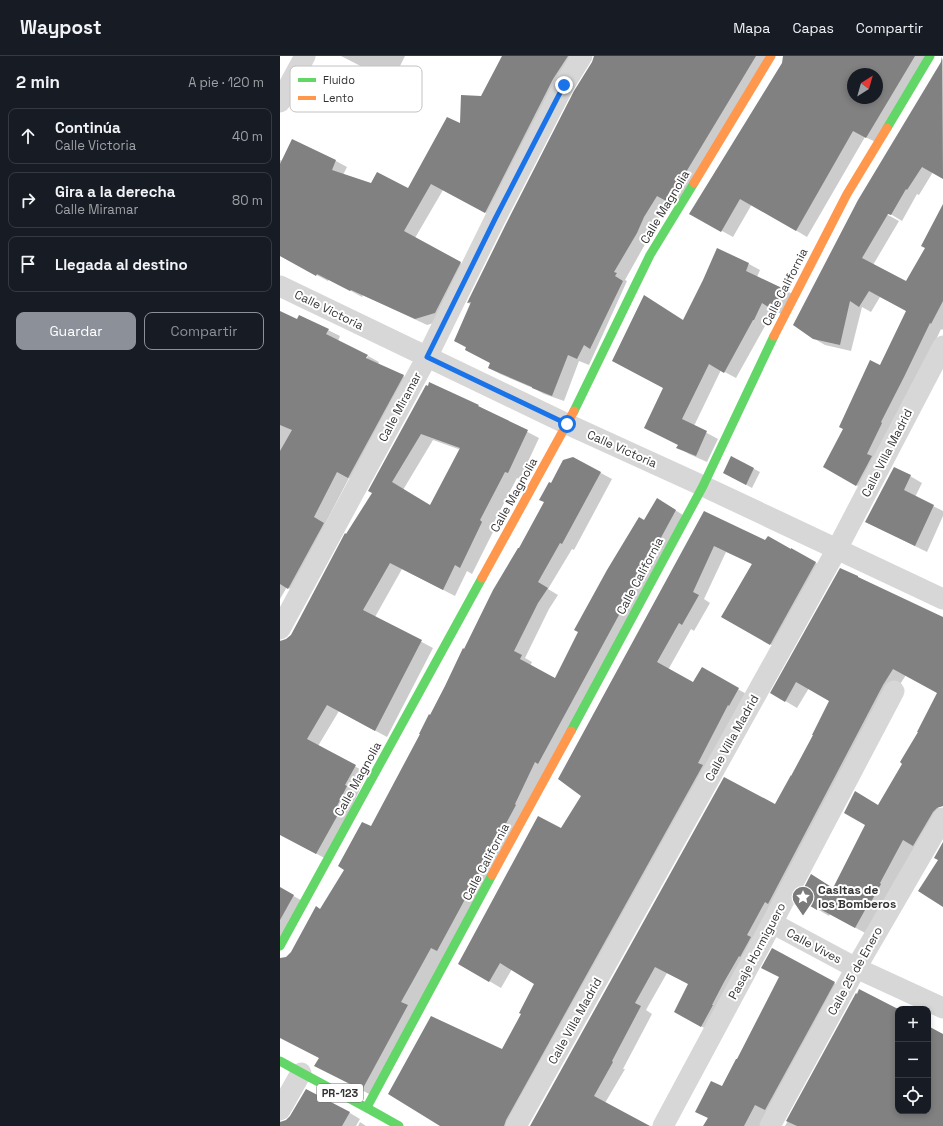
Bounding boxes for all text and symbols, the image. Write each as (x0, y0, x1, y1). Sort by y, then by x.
text: Waypost (20, 15, 102, 40)
text: Mapa (733, 19, 770, 37)
text: Capas (792, 19, 834, 37)
text: Compartir (856, 19, 923, 37)
legend (290, 66, 422, 112)
north arrow (847, 68, 883, 104)
text: 2 min (16, 71, 60, 93)
text: Fluido (323, 73, 355, 87)
text: A pie · 120 m (188, 74, 264, 91)
route end (555, 76, 573, 94)
text: Lento (323, 91, 354, 105)
text: Continúa (55, 118, 121, 137)
icon: ahead (17, 125, 39, 147)
text: 40 m (232, 128, 263, 145)
text: Calle Victoria (55, 137, 136, 154)
street label: Calle Magnolia (637, 167, 693, 247)
text: Gira a la derecha (55, 182, 175, 201)
icon: right (17, 189, 39, 211)
text: 80 m (232, 192, 263, 209)
text: Calle Miramar (55, 201, 138, 218)
street label: Calle California (759, 245, 812, 329)
icon: arrive (17, 253, 39, 275)
text: Llegada al destino (55, 255, 188, 274)
street label: Calle Victoria (292, 286, 366, 334)
button: Guardar (16, 312, 136, 350)
button: Compartir (144, 312, 264, 350)
street label: Calle Miramar (375, 369, 425, 445)
street label: Calle Villa Madrid (858, 406, 916, 500)
route start (558, 415, 576, 433)
street label: Calle Victoria (585, 426, 660, 472)
street label: Calle Magnolia (487, 455, 541, 535)
street label: Calle California (613, 534, 667, 617)
street label: Calle Villa Madrid (702, 692, 762, 784)
street label: Calle Magnolia (331, 739, 385, 819)
street label: Calle California (459, 820, 513, 903)
place label: Casitas de los Bomberos (818, 882, 896, 912)
place icon: Casitas de los Bomberos (790, 884, 816, 917)
street label: Pasaje Hormiguero (725, 900, 789, 1002)
street label: Calle 25 de Enero (824, 924, 886, 1018)
street label: Calle Vives (784, 925, 844, 967)
street label: Calle Villa Madrid (545, 975, 605, 1067)
map controls (895, 1006, 931, 1114)
button: + (895, 1006, 931, 1042)
button: − (895, 1042, 931, 1078)
button: locate (895, 1078, 931, 1114)
road number: PR-123 (317, 1084, 363, 1102)

